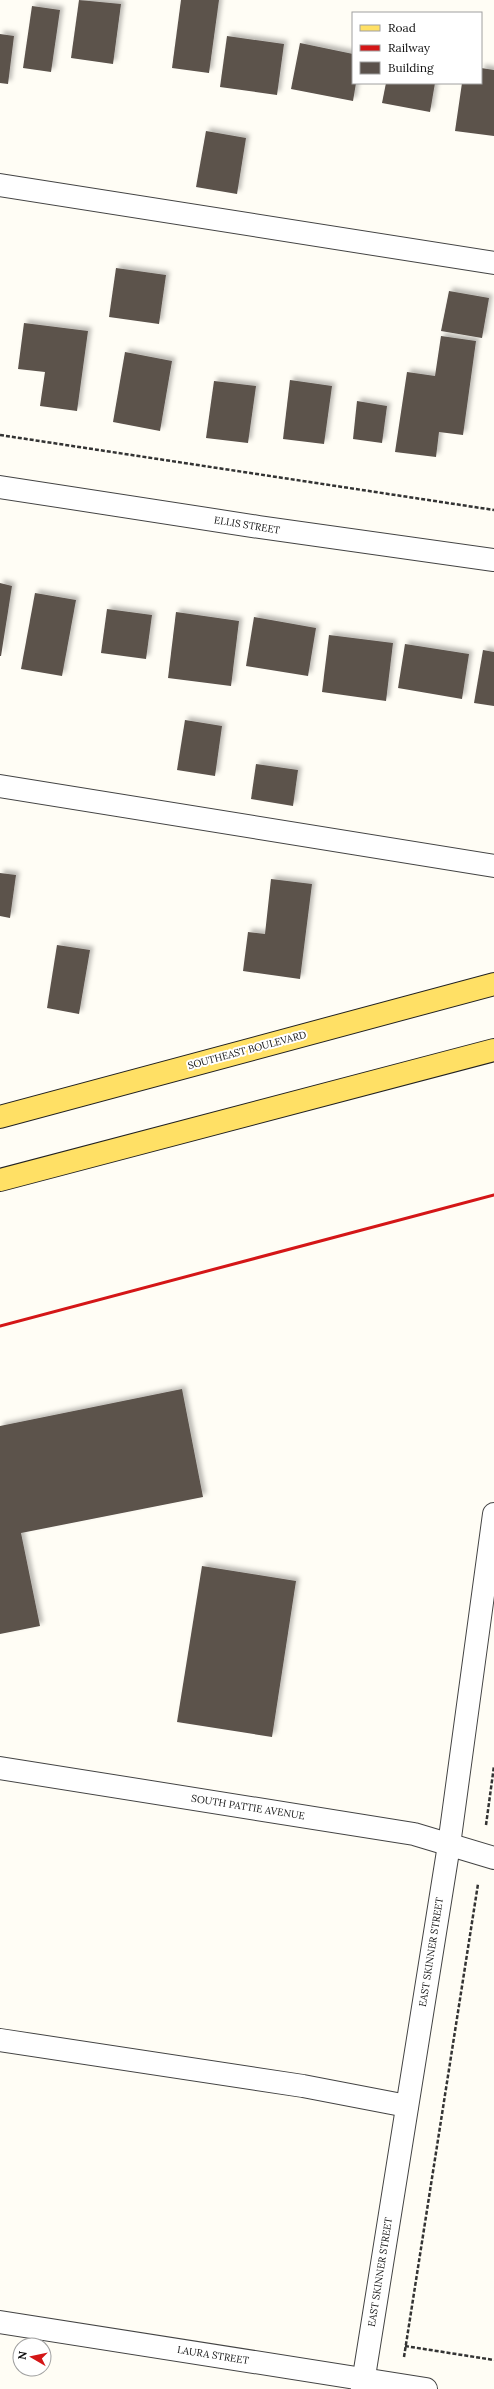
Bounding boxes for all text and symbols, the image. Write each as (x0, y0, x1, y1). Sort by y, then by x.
legend (352, 12, 482, 84)
text: Road (388, 20, 416, 35)
text: Railway (388, 40, 431, 55)
text: Building (388, 60, 434, 75)
street label: ELLIS STREET (213, 513, 282, 537)
street label: SOUTHEAST BOULEVARD (186, 1028, 308, 1072)
street label: SOUTH PATTIE AVENUE (190, 1792, 306, 1822)
street label: EAST SKINNER STREET (416, 1896, 446, 2008)
street label: EAST SKINNER STREET (365, 2216, 395, 2328)
north arrow (12, 2337, 52, 2377)
street label: LAURA STREET (176, 2343, 250, 2367)
text: N (15, 2350, 30, 2361)

